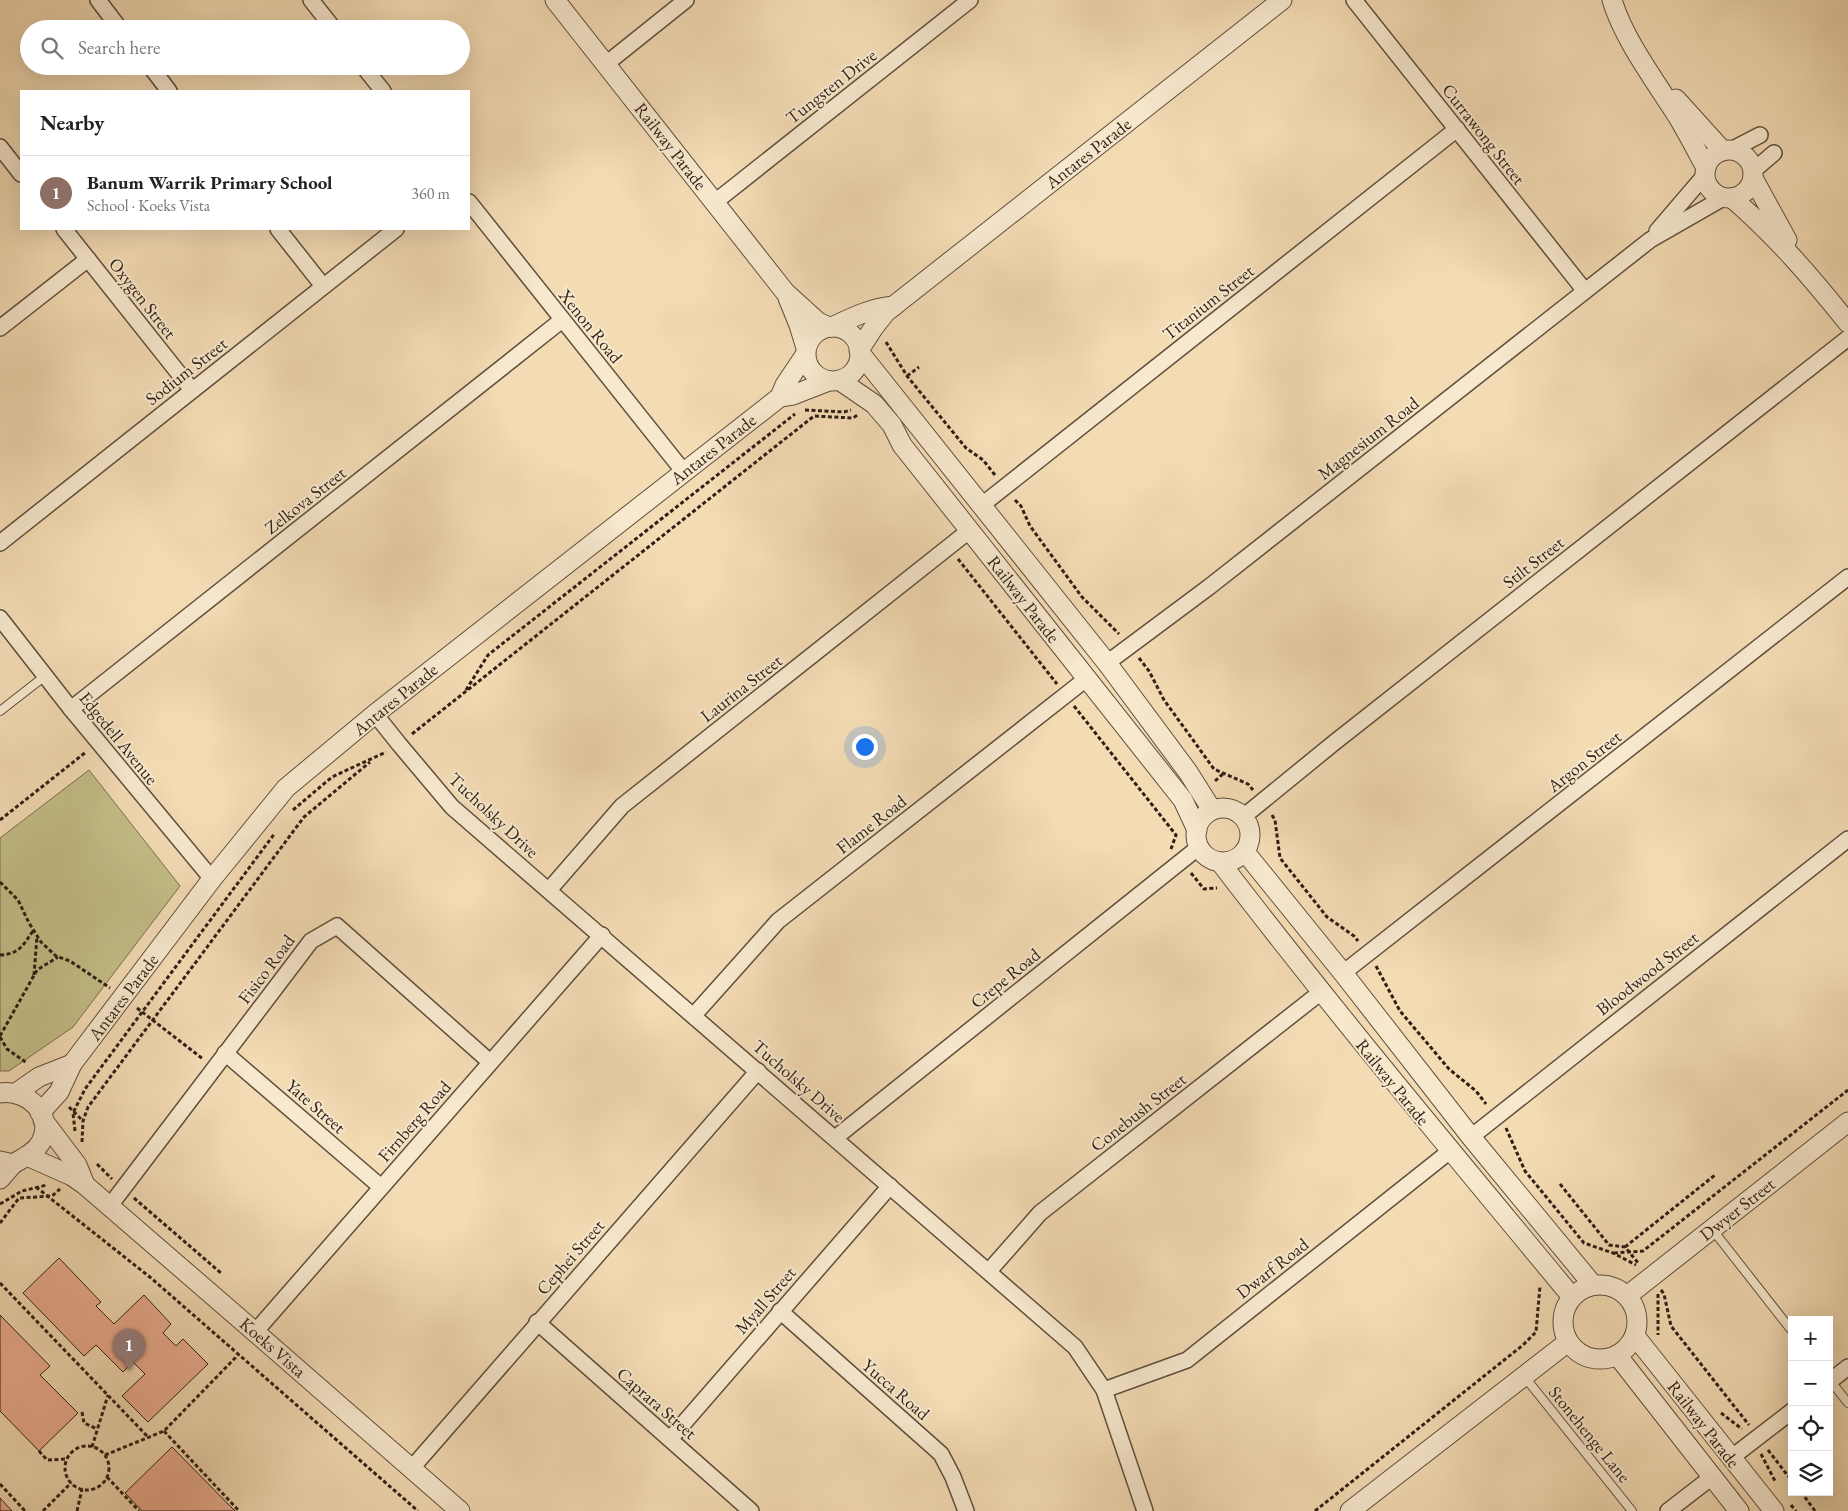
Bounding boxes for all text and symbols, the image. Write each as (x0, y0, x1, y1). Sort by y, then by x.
search box (20, 20, 470, 75)
icon: search (38, 34, 66, 62)
text: Search here (78, 35, 160, 60)
street label: Tungsten Drive (781, 43, 881, 129)
street label: Currawong Street (1437, 79, 1531, 190)
street label: Railway Parade (630, 98, 712, 194)
text: Nearby (40, 109, 104, 136)
street label: Antares Parade (1040, 112, 1136, 194)
text: Banum Warrik Primary School (87, 170, 332, 195)
text: 1 (52, 183, 60, 204)
text: 360 m (411, 183, 450, 204)
text: School · Koeks Vista (87, 195, 210, 216)
street label: Oxygen Street (104, 253, 182, 344)
street label: Titanium Street (1158, 259, 1259, 345)
street label: Xenon Road (553, 283, 628, 368)
street label: Sodium Street (141, 332, 232, 410)
street label: Magnesium Road (1313, 391, 1424, 485)
street label: Antares Parade (665, 408, 761, 490)
street label: Zelkova Street (260, 461, 351, 539)
street label: Stilt Street (1498, 531, 1569, 593)
street label: Railway Parade (983, 551, 1065, 647)
street label: Laurina Street (696, 649, 787, 727)
street label: Antares Parade (347, 658, 442, 741)
street label: Edgedell Avenue (74, 687, 164, 789)
street label: Argon Street (1542, 725, 1626, 798)
your location (852, 734, 878, 760)
street label: Tucholsky Drive (444, 767, 544, 863)
street label: Flame Road (831, 789, 911, 859)
street label: Bloodwood Street (1591, 926, 1703, 1020)
street label: Fisico Road (232, 929, 300, 1008)
street label: Crepe Road (965, 942, 1045, 1013)
street label: Antares Parade (82, 949, 163, 1046)
street label: Railway Parade (1351, 1034, 1435, 1130)
street label: Tucholsky Drive (748, 1035, 850, 1127)
street label: Conebush Street (1086, 1067, 1191, 1157)
street label: Yate Street (281, 1074, 351, 1138)
street label: Firnberg Road (372, 1075, 456, 1166)
street label: Dwyer Street (1695, 1172, 1780, 1246)
street label: Cephei Street (531, 1214, 609, 1300)
street label: Dwarf Road (1231, 1232, 1314, 1303)
street label: Myall Street (729, 1261, 801, 1339)
street label: Koeks Vista (235, 1312, 312, 1383)
map controls (1788, 1316, 1833, 1496)
button: + (1788, 1316, 1833, 1361)
pin: 1 (113, 1329, 145, 1370)
street label: Yucca Road (857, 1353, 935, 1425)
button: − (1788, 1361, 1833, 1406)
street label: Caprara Street (612, 1362, 702, 1444)
street label: Railway Parade (1663, 1376, 1745, 1472)
street label: Stonehenge Lane (1544, 1381, 1636, 1487)
button: locate (1788, 1406, 1833, 1451)
button: layers (1788, 1451, 1833, 1496)

